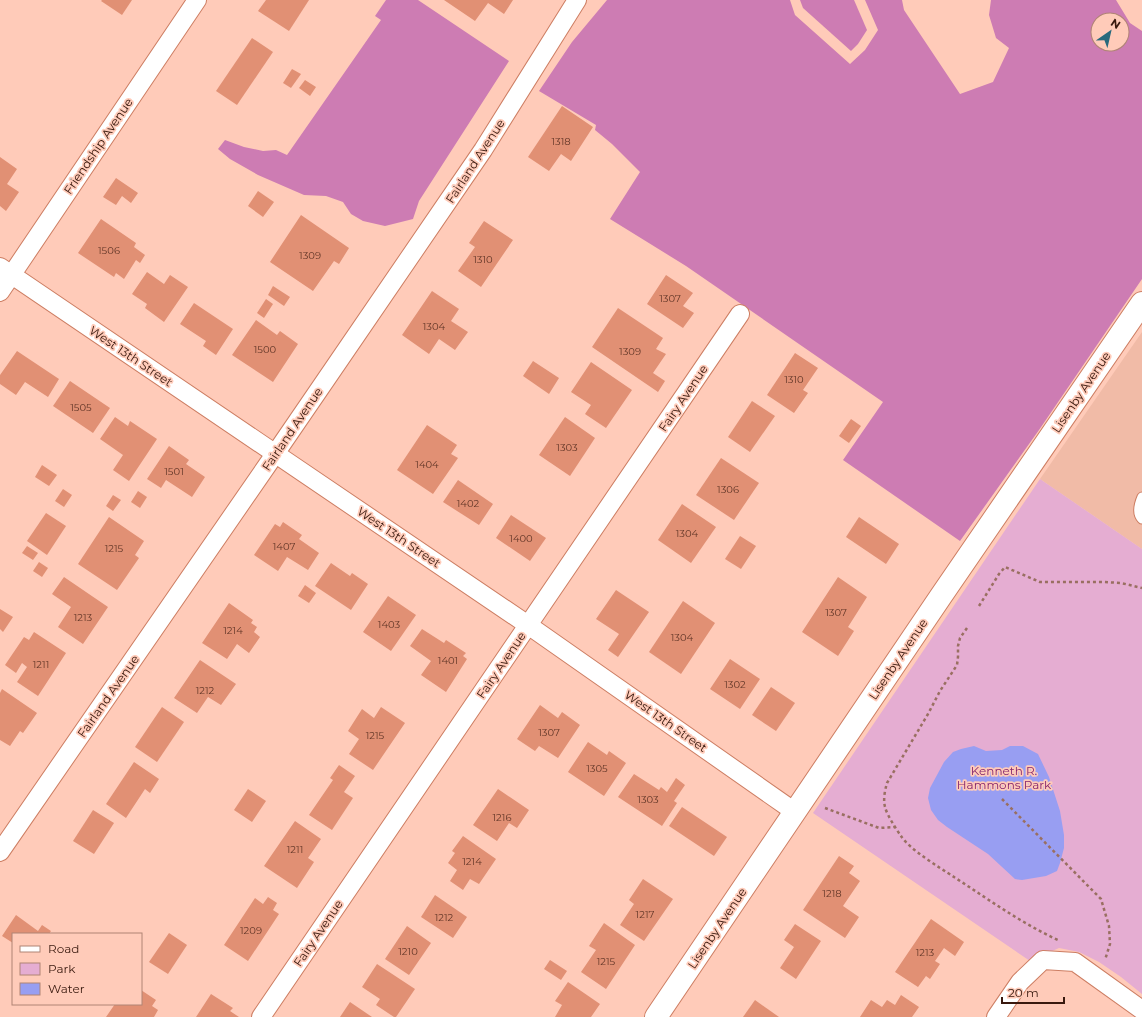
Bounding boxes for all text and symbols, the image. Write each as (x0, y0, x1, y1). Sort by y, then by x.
north arrow (1090, 12, 1130, 52)
text: N (1108, 15, 1123, 32)
street label: Friendship Avenue (60, 95, 136, 197)
street label: Fairland Avenue (442, 116, 508, 206)
house number: 1318 (551, 135, 571, 148)
house number: 1506 (98, 244, 120, 257)
house number: 1309 (299, 249, 321, 262)
house number: 1310 (473, 253, 493, 266)
house number: 1307 (659, 292, 681, 305)
house number: 1304 (423, 320, 446, 333)
street label: West 13th Street (86, 323, 176, 389)
house number: 1500 (254, 343, 277, 356)
house number: 1309 (619, 345, 641, 358)
street label: Lisenby Avenue (1048, 349, 1114, 435)
street label: Fairy Avenue (655, 362, 711, 434)
house number: 1310 (784, 373, 804, 386)
street label: Fairland Avenue (259, 384, 325, 474)
house number: 1505 (70, 401, 92, 414)
house number: 1303 (556, 441, 578, 454)
house number: 1404 (415, 458, 439, 471)
house number: 1501 (164, 465, 184, 478)
house number: 1306 (717, 483, 739, 496)
house number: 1402 (457, 497, 480, 510)
street label: West 13th Street (354, 504, 444, 570)
house number: 1304 (676, 527, 699, 540)
house number: 1400 (509, 532, 533, 545)
house number: 1407 (273, 540, 295, 553)
house number: 1215 (105, 542, 124, 555)
house number: 1307 (825, 606, 847, 619)
house number: 1213 (74, 611, 93, 624)
street label: Lisenby Avenue (865, 616, 931, 702)
house number: 1403 (378, 618, 401, 631)
house number: 1214 (223, 624, 243, 637)
street label: Fairy Avenue (473, 629, 529, 701)
house number: 1304 (671, 631, 694, 644)
street label: Fairland Avenue (74, 652, 142, 740)
house number: 1401 (438, 654, 458, 667)
house number: 1211 (33, 658, 49, 671)
house number: 1302 (724, 678, 746, 691)
house number: 1212 (196, 684, 215, 697)
street label: West 13th Street (622, 687, 710, 755)
house number: 1307 (538, 726, 560, 739)
house number: 1215 (366, 729, 385, 742)
house number: 1305 (586, 762, 608, 775)
park label: Kenneth R. Hammons Park (957, 763, 1052, 792)
house number: 1303 (637, 793, 659, 806)
house number: 1216 (493, 811, 512, 824)
house number: 1211 (287, 843, 303, 856)
house number: 1214 (462, 855, 482, 868)
street label: Lisenby Avenue (684, 885, 750, 971)
house number: 1218 (822, 887, 842, 900)
street label: Fairy Avenue (290, 897, 346, 969)
house number: 1217 (636, 908, 655, 921)
house number: 1212 (435, 911, 454, 924)
house number: 1209 (240, 924, 262, 937)
legend (12, 933, 142, 1005)
text: Road (48, 941, 79, 956)
house number: 1210 (398, 945, 418, 958)
house number: 1213 (916, 946, 935, 959)
house number: 1215 (597, 955, 616, 968)
text: Park (48, 961, 76, 976)
scale bar (1002, 979, 1064, 1005)
text: Water (48, 981, 85, 996)
text: 20 m (1008, 985, 1039, 1000)

